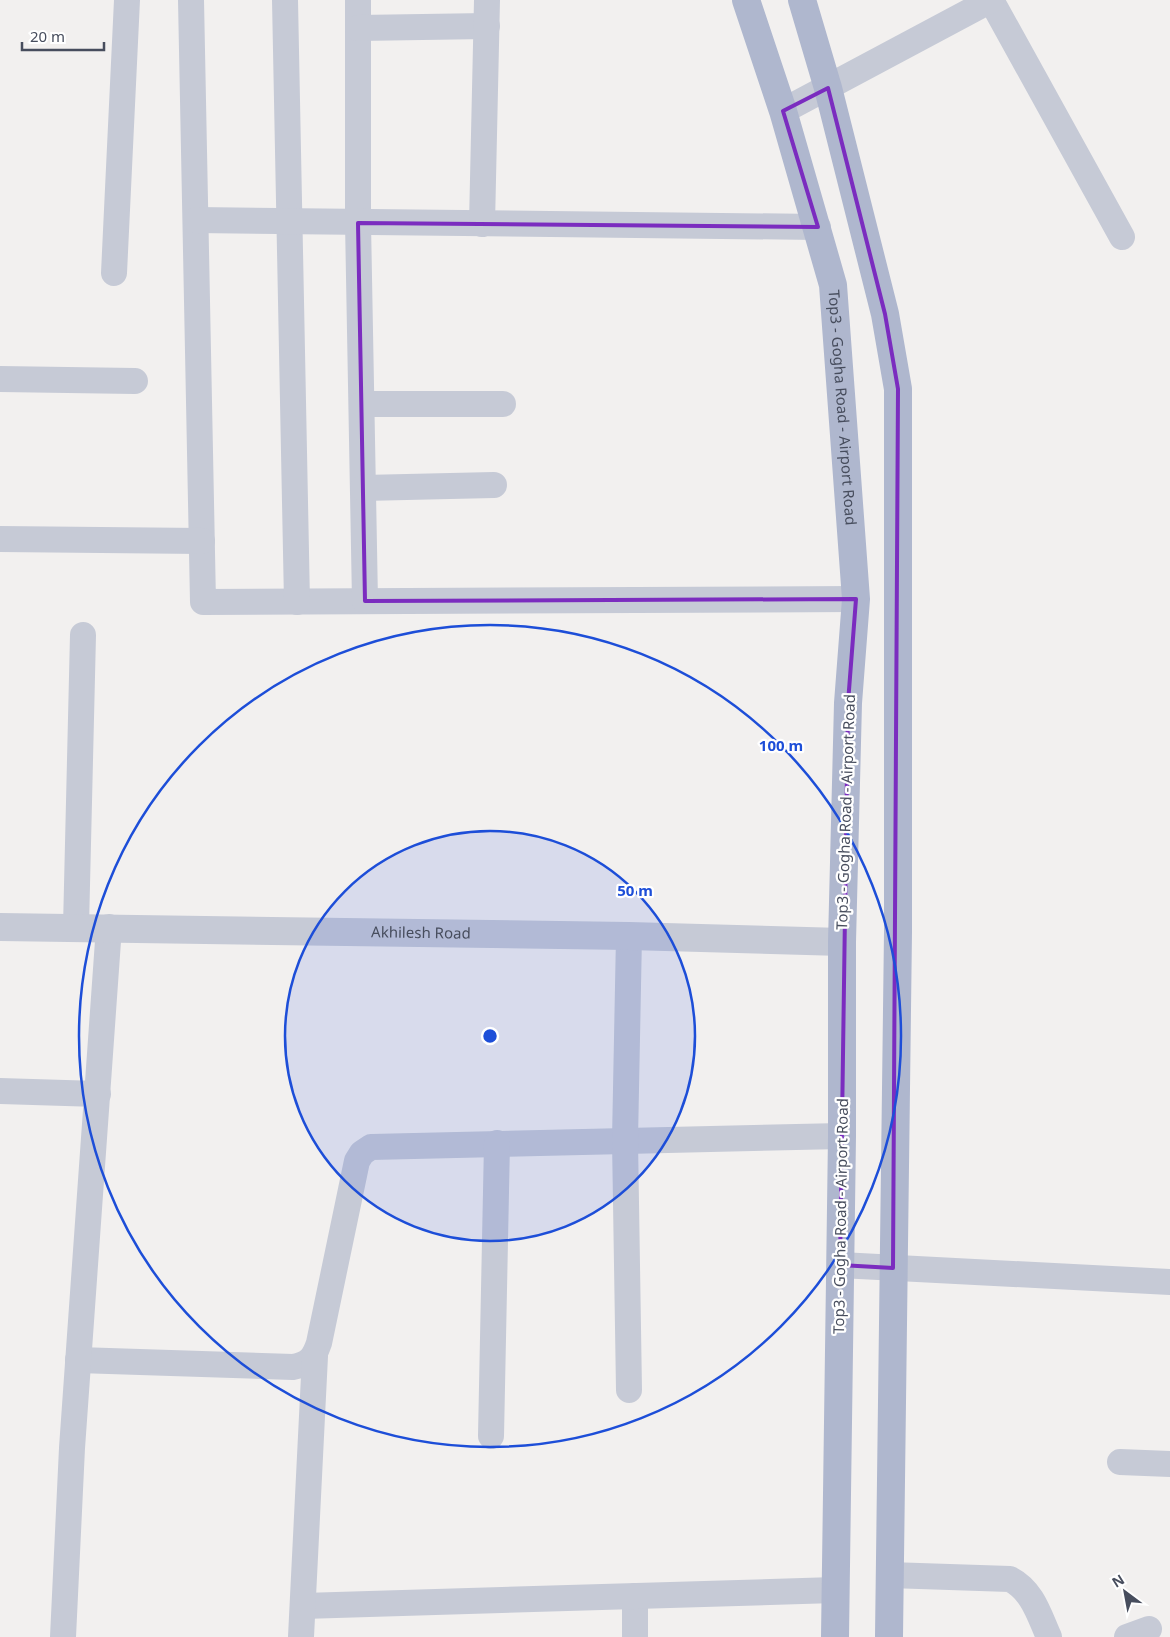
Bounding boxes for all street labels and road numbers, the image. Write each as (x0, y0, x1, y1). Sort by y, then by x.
street label: Top3 - Gogha Road - Airport Road (824, 289, 862, 526)
street label: Top3 - Gogha Road - Airport Road (831, 694, 859, 930)
street label: Akhilesh Road (371, 921, 471, 943)
street label: Top3 - Gogha Road - Airport Road (828, 1098, 852, 1334)

